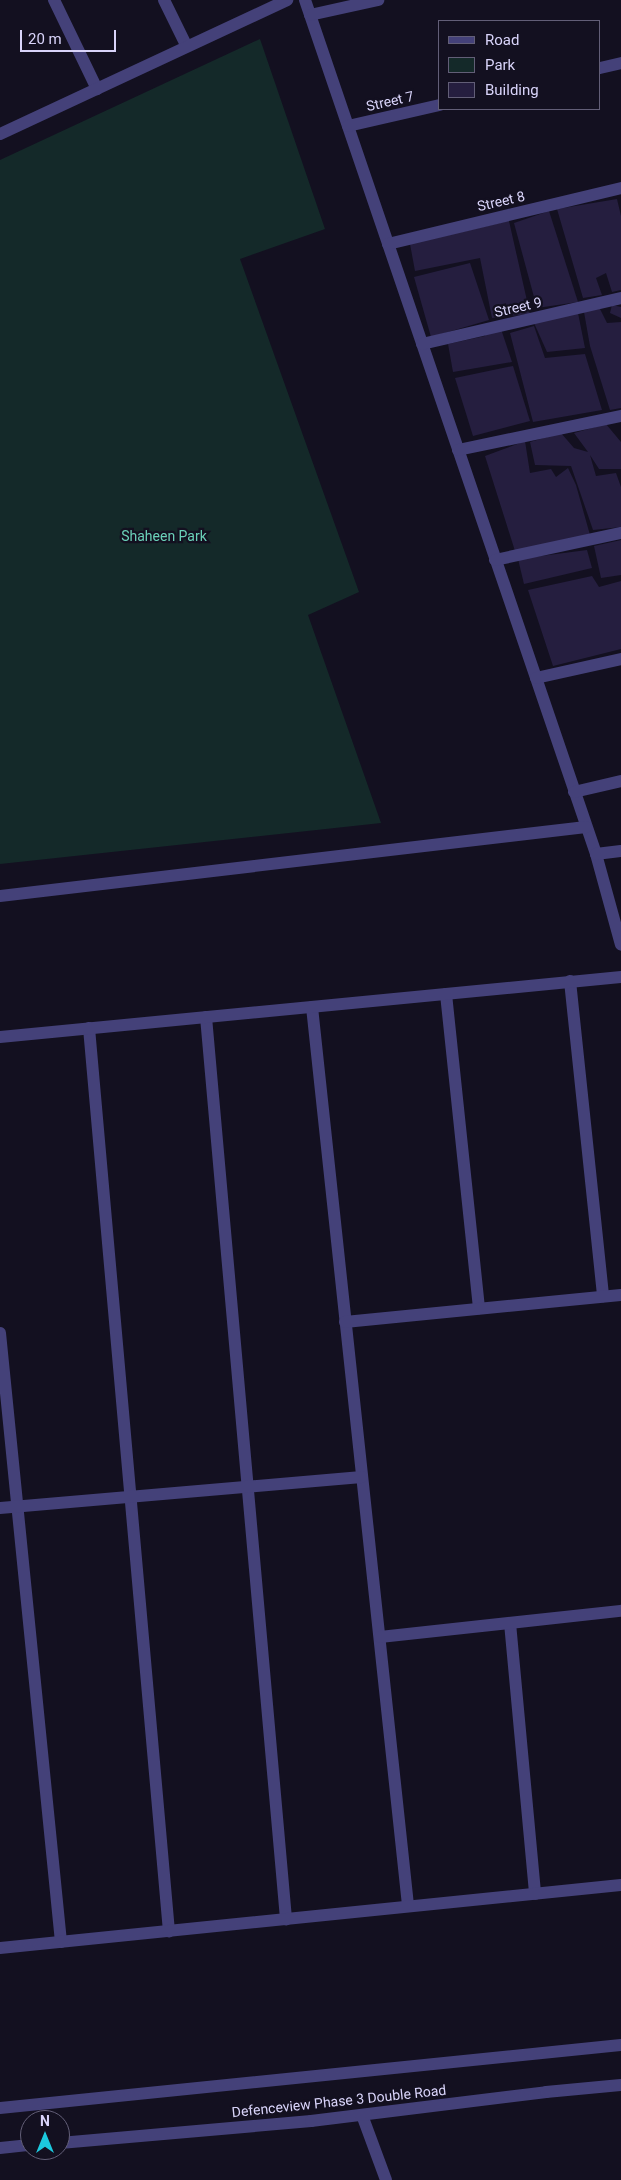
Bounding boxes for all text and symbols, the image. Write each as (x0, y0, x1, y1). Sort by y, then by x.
scale bar (22, 20, 119, 52)
legend (438, 20, 601, 110)
text: 20 m (28, 30, 62, 48)
text: Road (485, 31, 519, 49)
text: Park (485, 56, 515, 74)
text: Building (485, 81, 539, 99)
street label: Street 7 (365, 87, 415, 115)
street label: Street 8 (476, 187, 526, 215)
street label: Street 9 (493, 293, 543, 321)
park label: Shaheen Park (121, 528, 207, 544)
street label: Defenceview Phase 3 Double Road (231, 2081, 447, 2121)
north arrow (20, 2110, 70, 2160)
text: N (40, 2113, 50, 2129)

